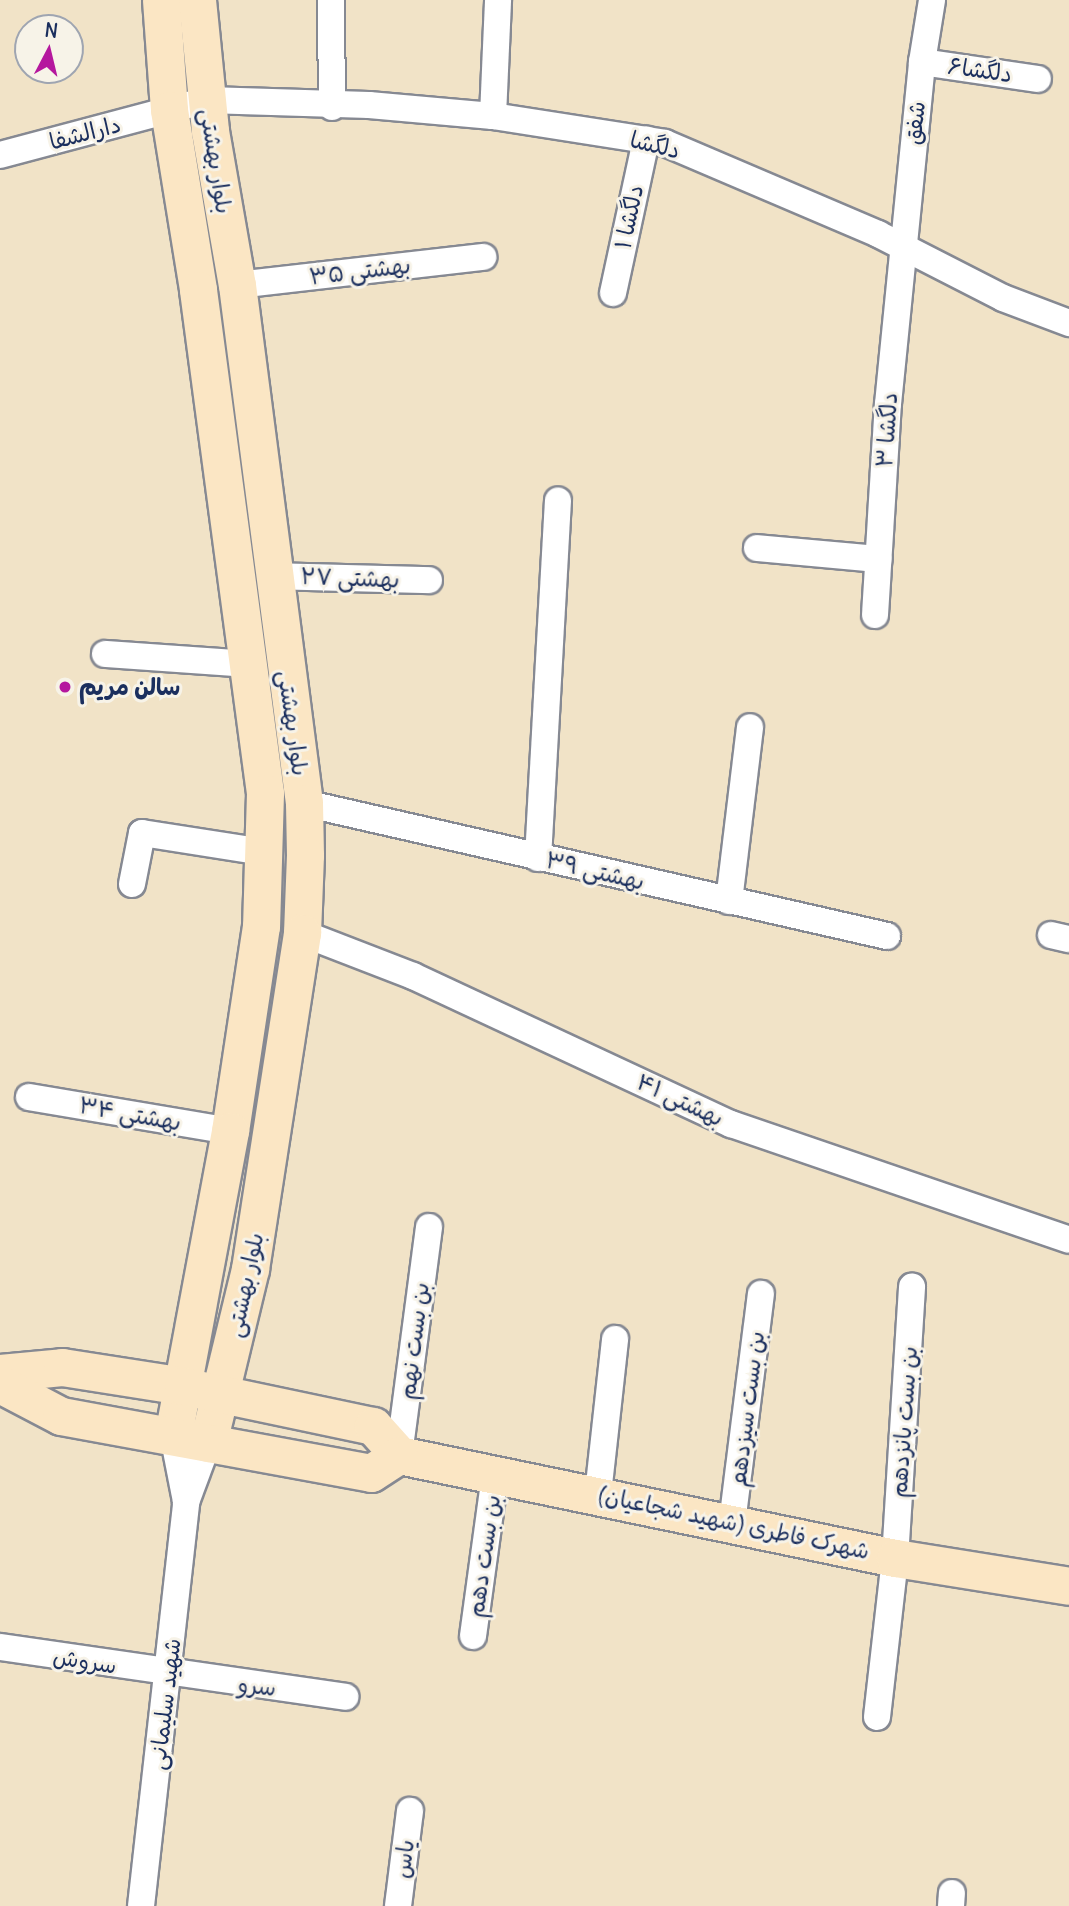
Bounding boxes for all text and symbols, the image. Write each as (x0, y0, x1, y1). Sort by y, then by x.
north arrow (14, 14, 84, 84)
text: N (43, 17, 59, 43)
street label: دلگشا۶ (946, 52, 1014, 88)
street label: شفق (899, 100, 931, 146)
street label: بلوار بهشتی (194, 106, 238, 216)
street label: دارالشفا (46, 110, 124, 156)
street label: دلگشا (627, 125, 683, 165)
street label: دلگشا ۱ (609, 182, 649, 252)
street label: بهشتی ۳۵ (308, 251, 412, 291)
street label: دلگشا ۳ (871, 392, 903, 468)
street label: بهشتی ٣٧ (300, 562, 400, 594)
street label: بلوار بهشتی (272, 669, 314, 777)
place label: سالن مریم (79, 673, 180, 701)
marker: سالن مریم (57, 679, 73, 695)
street label: بهشتی ۳۹ (543, 846, 647, 896)
street label: بهشتی ۴۱ (632, 1068, 728, 1132)
street label: بهشتی ۳۴ (77, 1091, 183, 1137)
street label: بلوار بهشتی (220, 1230, 270, 1340)
street label: بن بست نهم (393, 1281, 435, 1401)
street label: بن بست سیزدهم (724, 1330, 770, 1488)
street label: بن بست پانزدهم (885, 1345, 923, 1499)
street label: شهرک فاطری (شهید شجاعیان) (596, 1481, 872, 1565)
street label: بن بست دهم (462, 1493, 506, 1619)
street label: شهید سلیمانی (143, 1637, 187, 1771)
street label: سروش (51, 1642, 119, 1680)
street label: سرو (236, 1670, 278, 1702)
street label: یاس (388, 1838, 420, 1880)

